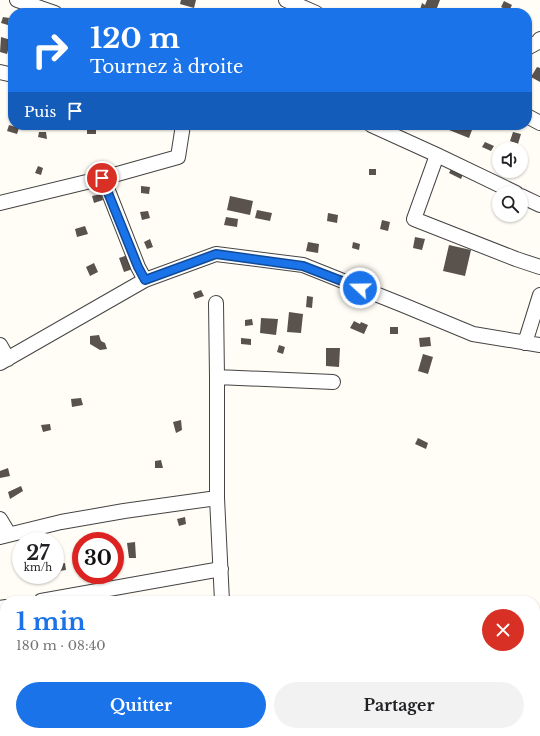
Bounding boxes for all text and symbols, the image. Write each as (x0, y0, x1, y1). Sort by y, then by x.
text: 120 m (90, 21, 180, 56)
icon: right (24, 24, 76, 76)
text: Tournez à droite (90, 56, 243, 78)
icon: arrive (64, 100, 86, 122)
text: Puis (24, 102, 56, 121)
map controls (492, 142, 528, 222)
button: sound (492, 142, 528, 178)
pin (85, 161, 119, 195)
icon: arrive (91, 167, 113, 189)
button: search (492, 186, 528, 222)
position arrow (339, 267, 381, 309)
speed limit sign: 30 (72, 532, 124, 584)
text: 27 (26, 541, 50, 565)
text: km/h (24, 561, 52, 574)
text: 1 min (16, 607, 86, 636)
button: close (482, 609, 524, 651)
text: 180 m · 08:40 (16, 637, 106, 654)
button: Quitter (16, 682, 266, 728)
button: Partager (274, 682, 524, 728)

